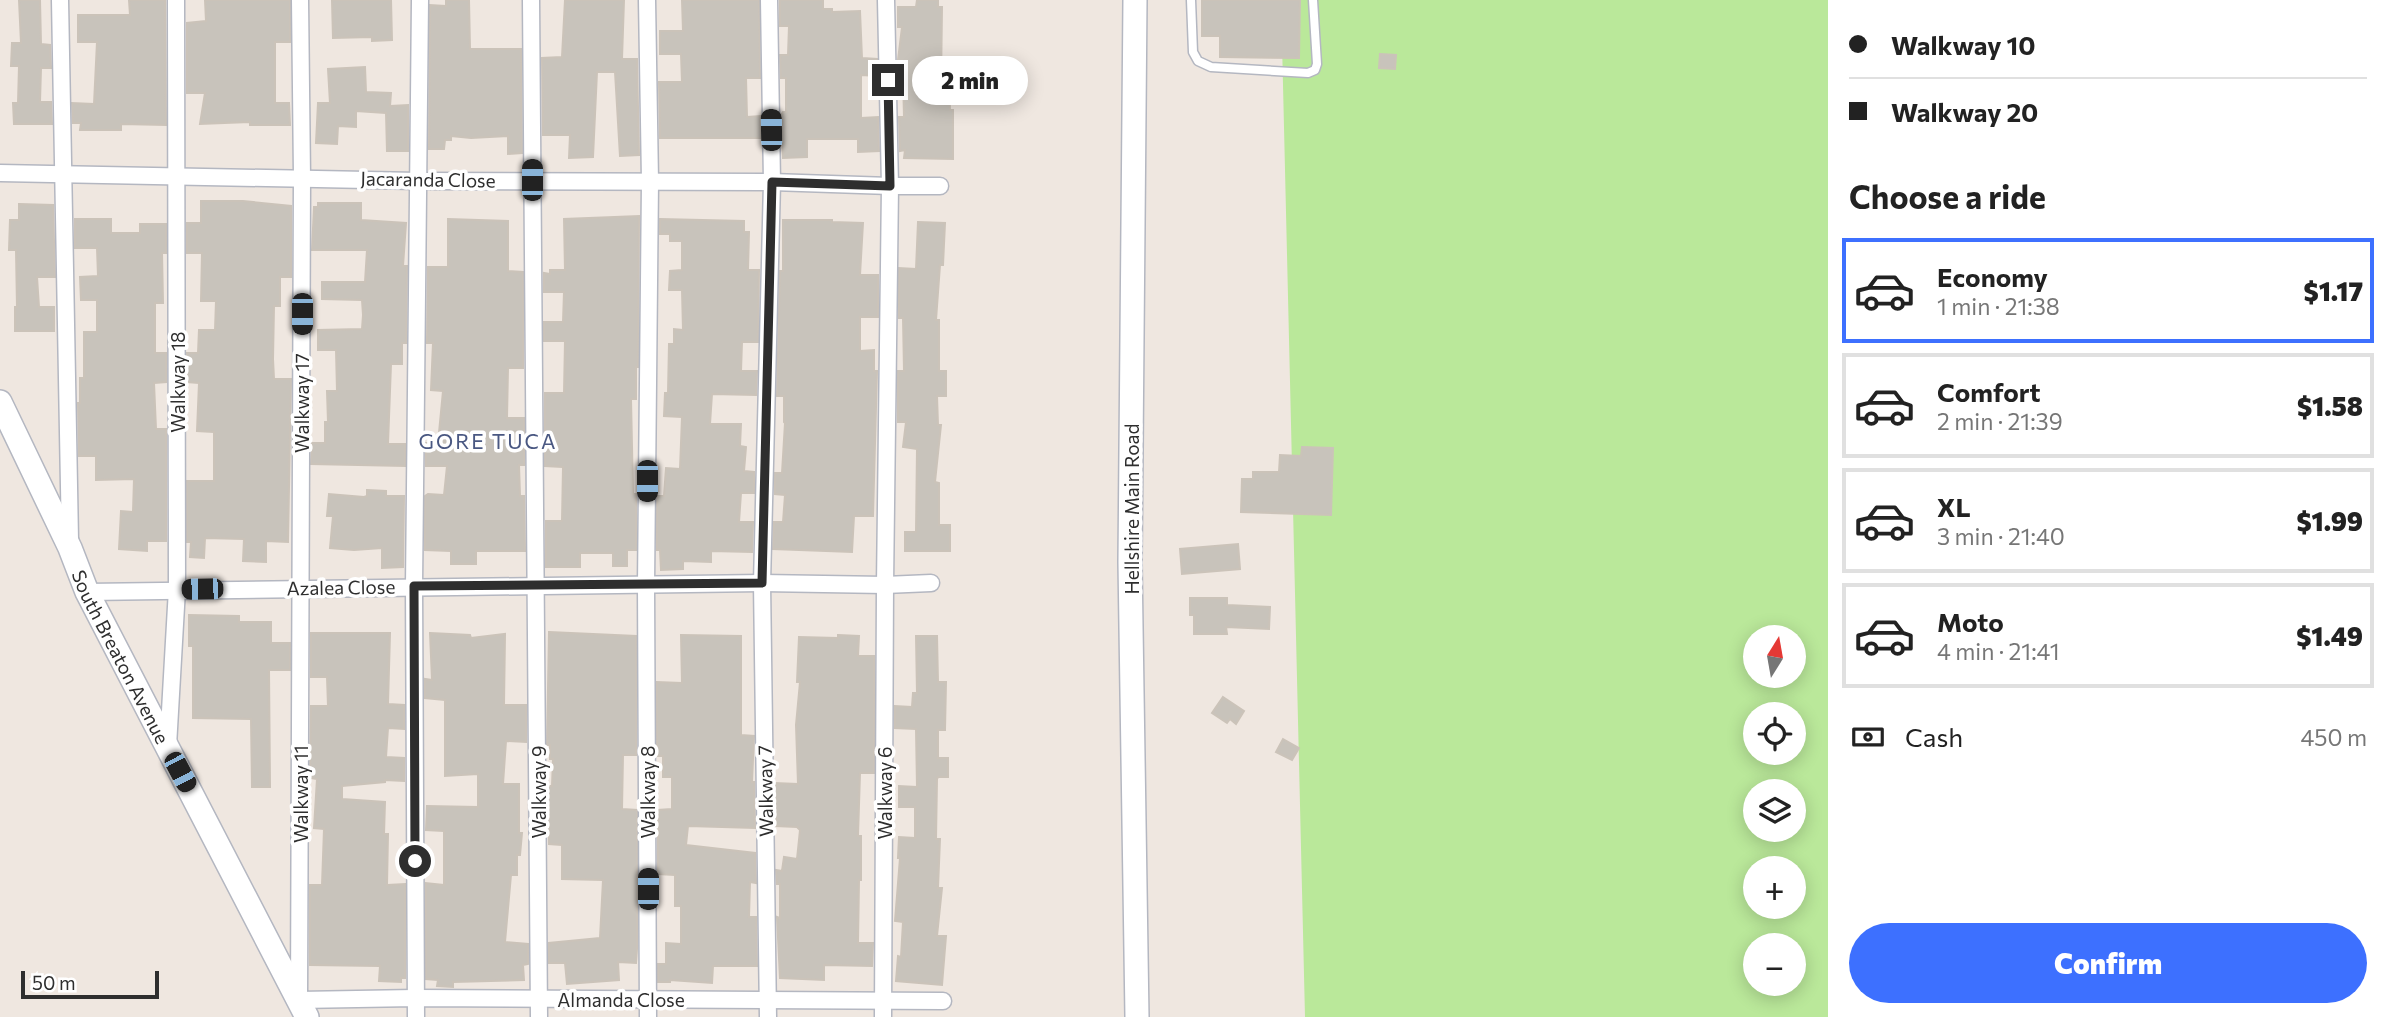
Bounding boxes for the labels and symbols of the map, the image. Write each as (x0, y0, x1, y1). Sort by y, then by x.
callout: 2 min (912, 56, 1028, 104)
route end (872, 64, 904, 96)
car (761, 109, 782, 151)
car (522, 159, 543, 201)
street label: Jacaranda Close (360, 166, 496, 192)
car (292, 293, 313, 335)
street label: Walkway 18 (166, 331, 189, 433)
street label: Walkway 17 (290, 353, 313, 453)
street label: Hellshire Main Road (1120, 424, 1143, 594)
district label: GORE TUCA (419, 428, 557, 453)
car (637, 460, 658, 502)
street label: South Breaton Avenue (68, 566, 175, 747)
street label: Azalea Close (287, 575, 395, 599)
car (181, 578, 224, 600)
north arrow (1743, 625, 1806, 688)
street label: Walkway 11 (289, 745, 312, 843)
street label: Walkway 9 (527, 745, 550, 839)
street label: Walkway 8 (636, 745, 659, 839)
street label: Walkway 7 (753, 745, 777, 837)
street label: Walkway 6 (873, 746, 896, 840)
car (161, 749, 200, 795)
route start (399, 845, 431, 877)
car (638, 868, 659, 910)
scale bar (21, 968, 159, 1000)
street label: Almanda Close (557, 988, 685, 1011)

